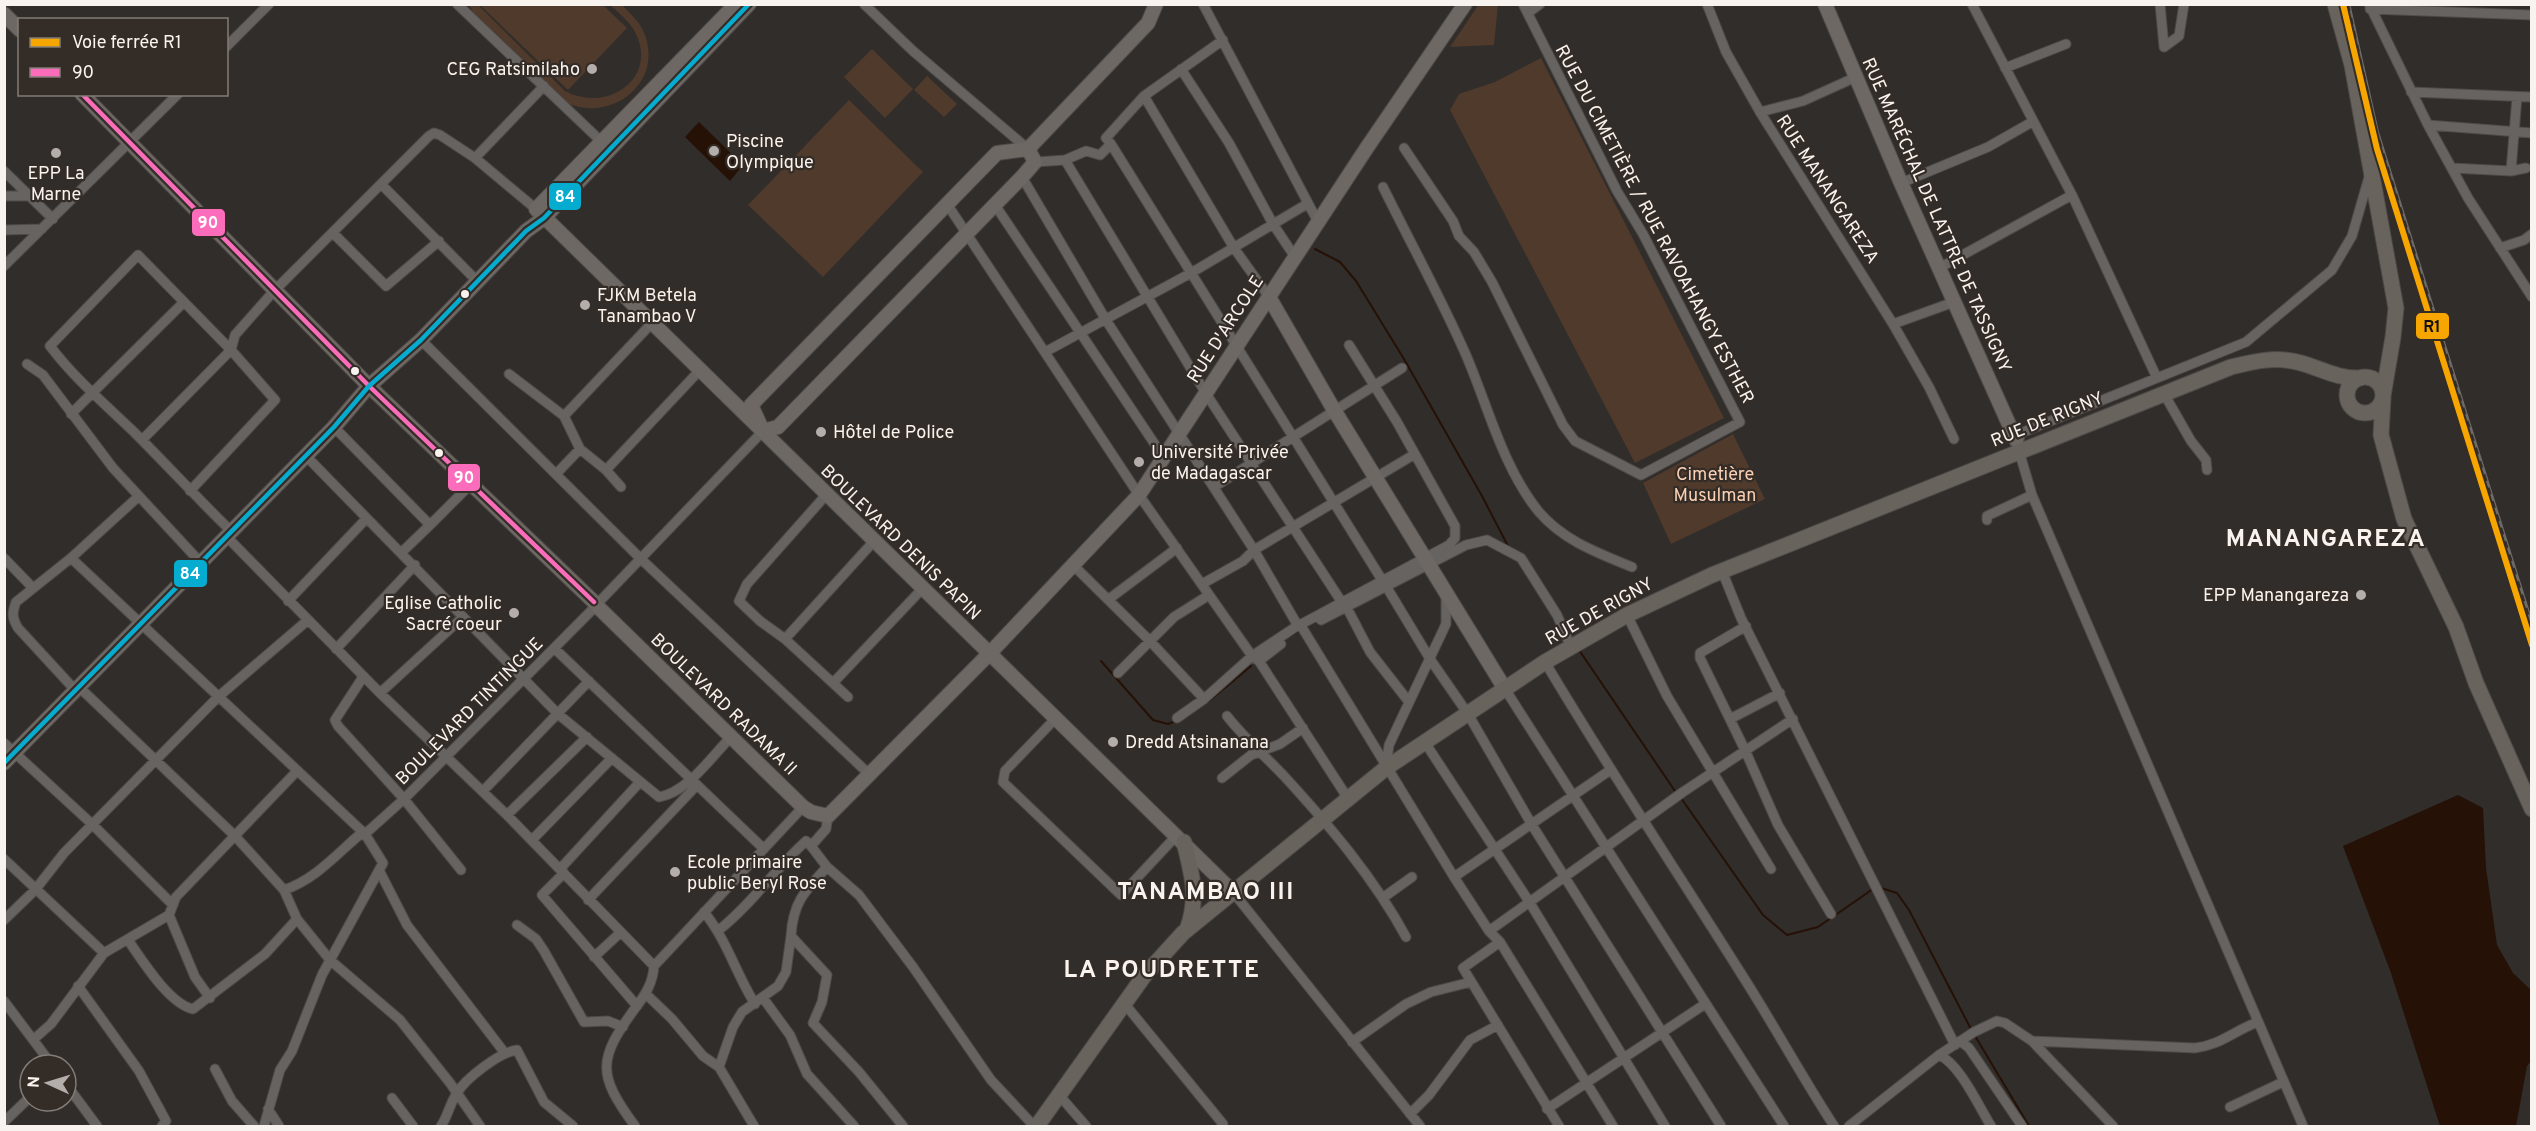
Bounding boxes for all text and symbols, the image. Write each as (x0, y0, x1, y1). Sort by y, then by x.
legend (18, 18, 228, 96)
text: Voie ferrée R1 (72, 32, 182, 55)
street label: RUE DU CIMETIÈRE / RUE RAVOAHANGY ESTHER (1549, 40, 1760, 408)
street label: RUE MARÉCHAL DE LATTRE DE TASSIGNY (1855, 54, 2018, 377)
place label: CEG Ratsimilaho (447, 59, 580, 82)
text: 90 (72, 62, 94, 85)
marker: CEG Ratsimilaho (585, 62, 599, 76)
street label: RUE MANANGAREZA (1770, 111, 1883, 269)
place label: Piscine Olympique (726, 131, 814, 175)
marker: Piscine Olympique (707, 144, 721, 158)
marker: EPP La Marne (49, 146, 63, 160)
place label: EPP La Marne (27, 163, 85, 207)
line badge: 84 (548, 182, 582, 211)
text: 84 (555, 188, 575, 208)
line badge: 90 (191, 208, 226, 237)
text: 90 (198, 214, 218, 234)
street label: RUE D'ARCOLE (1183, 271, 1270, 388)
place label: FJKM Betela Tanambao V (597, 285, 697, 329)
unlabelled marker (459, 288, 471, 300)
marker: FJKM Betela Tanambao V (578, 298, 592, 312)
line badge: R1 (2415, 312, 2450, 340)
text: R1 (2423, 318, 2441, 338)
unlabelled marker (349, 365, 361, 377)
street label: RUE DE RIGNY (1988, 387, 2107, 453)
place label: Hôtel de Police (833, 422, 954, 445)
marker: Hôtel de Police (814, 425, 828, 439)
place label: Université Privée de Madagascar (1151, 442, 1289, 486)
unlabelled marker (433, 447, 445, 459)
marker: Université Privée de Madagascar (1132, 455, 1146, 469)
street label: BOULEVARD DENIS PAPIN (815, 460, 985, 626)
line badge: 90 (447, 463, 481, 492)
park label: Cimetière Musulman (1674, 464, 1756, 508)
text: 90 (454, 469, 474, 489)
district label: MANANGAREZA (2226, 525, 2426, 555)
line badge: 84 (173, 559, 208, 588)
text: 84 (180, 565, 200, 585)
street label: RUE DE RIGNY (1542, 573, 1658, 651)
place label: EPP Manangareza (2203, 585, 2349, 608)
marker: EPP Manangareza (2354, 588, 2368, 602)
place label: Eglise Catholic Sacré coeur (384, 593, 502, 637)
marker: Eglise Catholic Sacré coeur (507, 606, 521, 620)
street label: BOULEVARD RADAMA II (645, 629, 801, 781)
street label: BOULEVARD TINTINGUE (391, 633, 549, 791)
place label: Dredd Atsinanana (1125, 732, 1269, 755)
marker: Dredd Atsinanana (1106, 735, 1120, 749)
place label: Ecole primaire public Beryl Rose (687, 852, 827, 896)
marker: Ecole primaire public Beryl Rose (668, 865, 682, 879)
district label: TANAMBAO III (1117, 878, 1295, 908)
district label: LA POUDRETTE (1064, 956, 1260, 986)
north arrow (18, 1053, 78, 1113)
text: N (25, 1076, 45, 1089)

